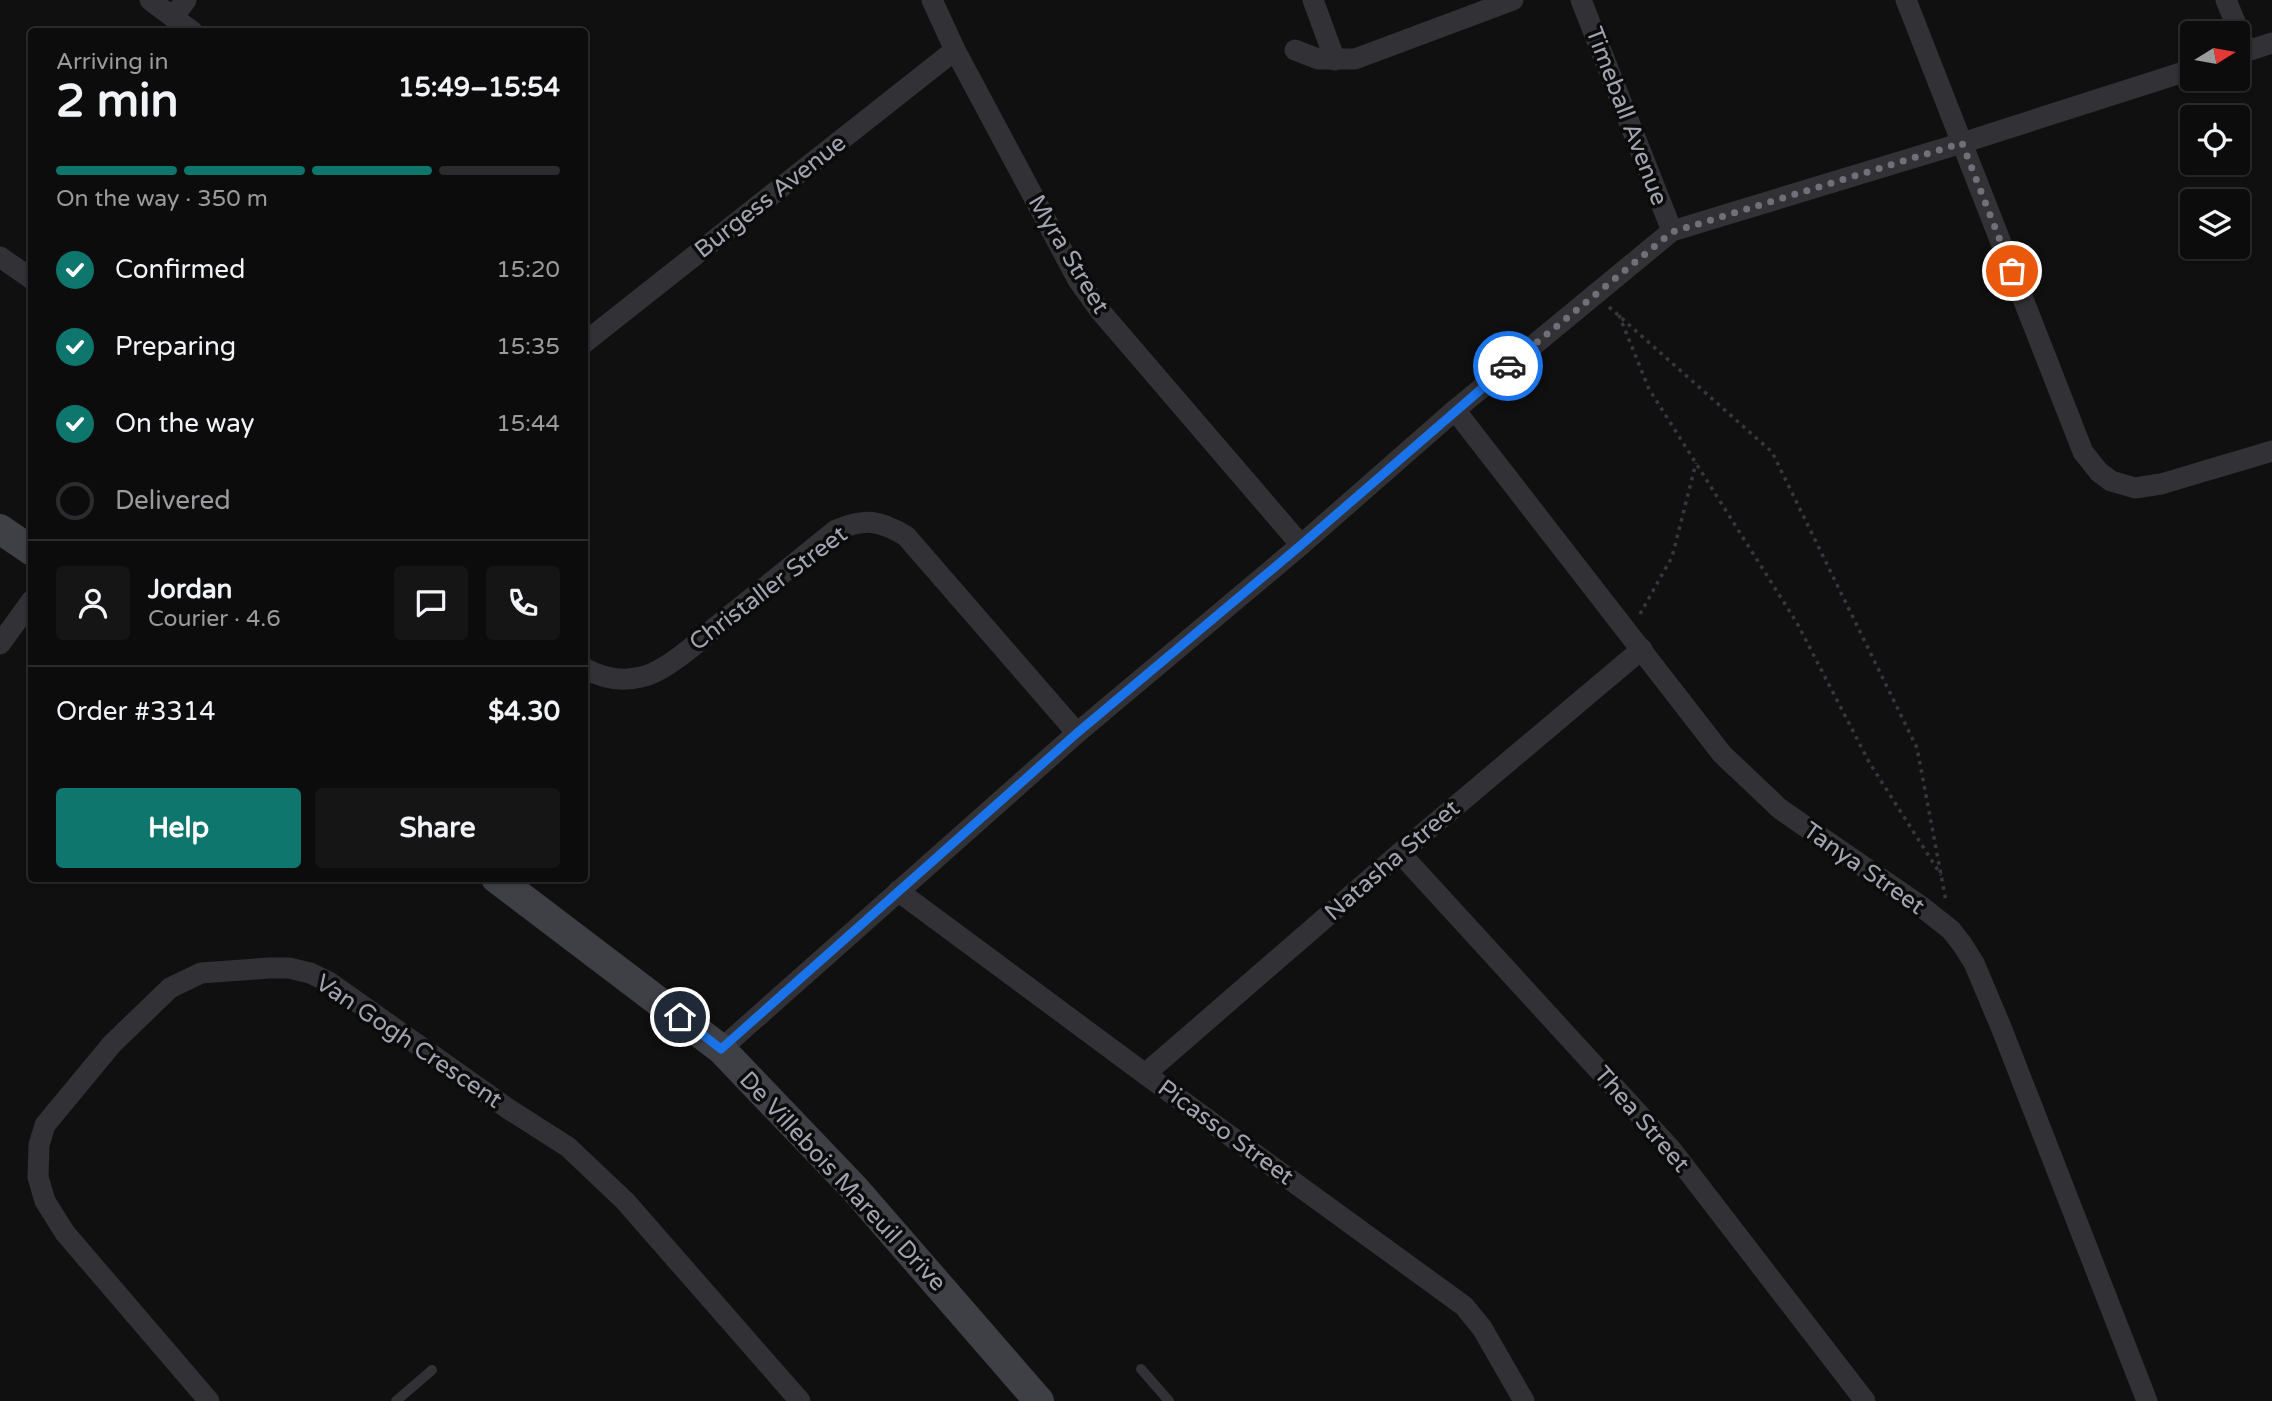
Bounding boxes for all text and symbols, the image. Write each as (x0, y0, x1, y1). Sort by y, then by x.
north arrow (2180, 21, 2250, 91)
map controls (2180, 21, 2250, 259)
street label: Timeball Avenue (1579, 23, 1674, 209)
text: Arriving in (56, 48, 169, 76)
text: 15:49–15:54 (398, 72, 560, 103)
text: 2 min (56, 74, 179, 129)
button: locate (2180, 105, 2250, 175)
street label: Burgess Avenue (689, 128, 852, 264)
text: On the way · 350 m (56, 185, 268, 213)
button: layers (2180, 189, 2250, 259)
street label: Myra Street (1022, 190, 1115, 319)
pin (1982, 241, 2042, 301)
icon: check (56, 251, 94, 289)
icon: bag (1993, 252, 2031, 290)
text: Confirmed (115, 254, 245, 285)
text: 15:20 (496, 256, 560, 284)
icon: check (56, 328, 94, 366)
text: Preparing (115, 331, 236, 362)
courier (1473, 331, 1543, 401)
text: 15:35 (496, 333, 560, 361)
icon: car (1489, 347, 1527, 385)
icon: check (56, 405, 94, 443)
text: On the way (115, 408, 255, 439)
text: 15:44 (496, 410, 560, 438)
text: Delivered (115, 485, 231, 516)
street label: Christaller Street (684, 520, 853, 657)
button: person (56, 566, 130, 640)
button: chat (394, 566, 468, 640)
button: phone (486, 566, 560, 640)
text: Jordan (148, 574, 232, 605)
text: Courier · 4.6 (148, 605, 281, 633)
text: Order #3314 (56, 696, 216, 727)
text: $4.30 (488, 696, 560, 727)
button: Help (56, 788, 301, 868)
button: Share (315, 788, 560, 868)
street label: Natasha Street (1319, 794, 1466, 927)
street label: Tanya Street (1797, 816, 1930, 921)
street label: Van Gogh Crescent (310, 968, 507, 1115)
pin (650, 987, 710, 1047)
icon: home (661, 998, 699, 1036)
street label: Thea Street (1588, 1060, 1696, 1178)
street label: De Villebois Mareuil Drive (733, 1065, 952, 1297)
street label: Picasso Street (1152, 1073, 1299, 1191)

